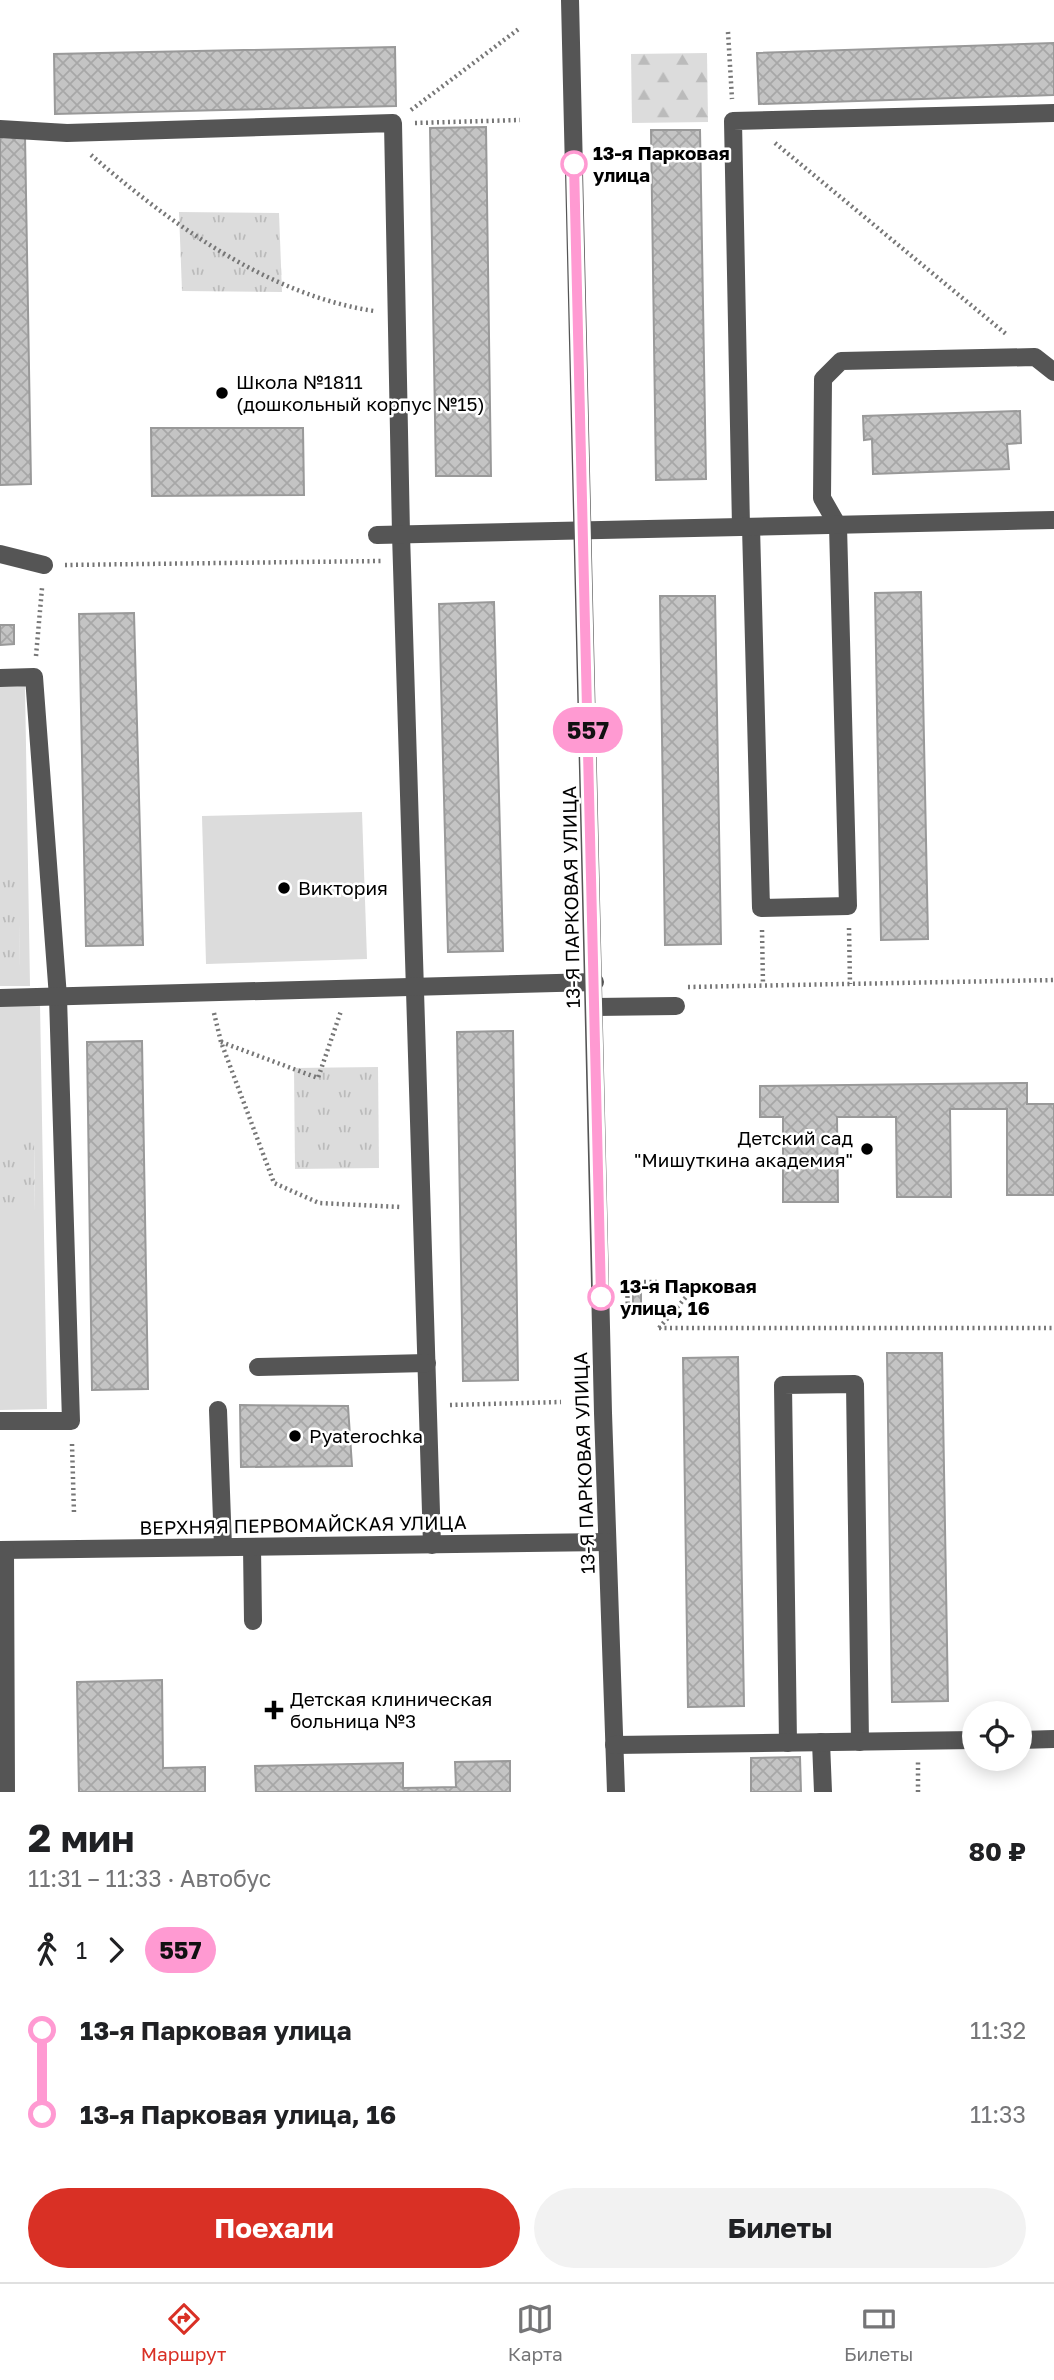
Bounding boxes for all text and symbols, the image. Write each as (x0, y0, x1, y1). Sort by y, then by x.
place label: 13-я Парковая улица (593, 141, 730, 186)
marker: 13-я Парковая улица (561, 151, 587, 177)
place label: Школа №1811 (дошкольный корпус №15) (236, 370, 485, 415)
marker: Школа №1811 (дошкольный корпус №15) (214, 385, 230, 401)
line badge: 557 (548, 707, 628, 753)
text: 557 (567, 715, 609, 744)
street label: 13-Я ПАРКОВАЯ УЛИЦА (557, 786, 584, 1008)
place label: Виктория (298, 876, 388, 899)
marker: Виктория (276, 880, 292, 896)
place label: Детский сад "Мишуткина академия" (634, 1126, 853, 1171)
marker: Детский сад "Мишуткина академия" (859, 1141, 875, 1157)
place label: 13-я Парковая улица, 16 (620, 1274, 757, 1319)
marker: 13-я Парковая улица, 16 (588, 1284, 614, 1310)
street label: 13-Я ПАРКОВАЯ УЛИЦА (568, 1351, 599, 1574)
place label: Pyaterochka (309, 1424, 423, 1447)
marker: Pyaterochka (287, 1428, 303, 1444)
street label: ВЕРХНЯЯ ПЕРВОМАЙСКАЯ УЛИЦА (139, 1510, 467, 1539)
place label: Детская клиническая больница №3 (290, 1687, 492, 1732)
marker: Детская клиническая больница №3 (264, 1700, 284, 1720)
map controls (962, 1701, 1032, 1771)
button: locate (962, 1701, 1032, 1771)
text: 2 мин (28, 1815, 134, 1860)
text: 80 ₽ (968, 1836, 1026, 1867)
text: 11:31 – 11:33 · Автобус (28, 1864, 271, 1892)
icon: walk (28, 1931, 66, 1969)
icon: forward (97, 1931, 135, 1969)
text: 557 (159, 1935, 202, 1964)
text: 1 (76, 1936, 87, 1964)
text: 13-я Парковая улица (80, 2015, 352, 2046)
text: 11:32 (970, 2016, 1026, 2044)
text: 13-я Парковая улица, 16 (80, 2099, 396, 2130)
text: 11:33 (970, 2100, 1026, 2128)
button: Поехали (28, 2188, 520, 2268)
button: Билеты (534, 2188, 1026, 2268)
tab: Маршрут (141, 2300, 226, 2365)
tab: Карта (508, 2300, 563, 2365)
tab: Билеты (844, 2300, 913, 2365)

